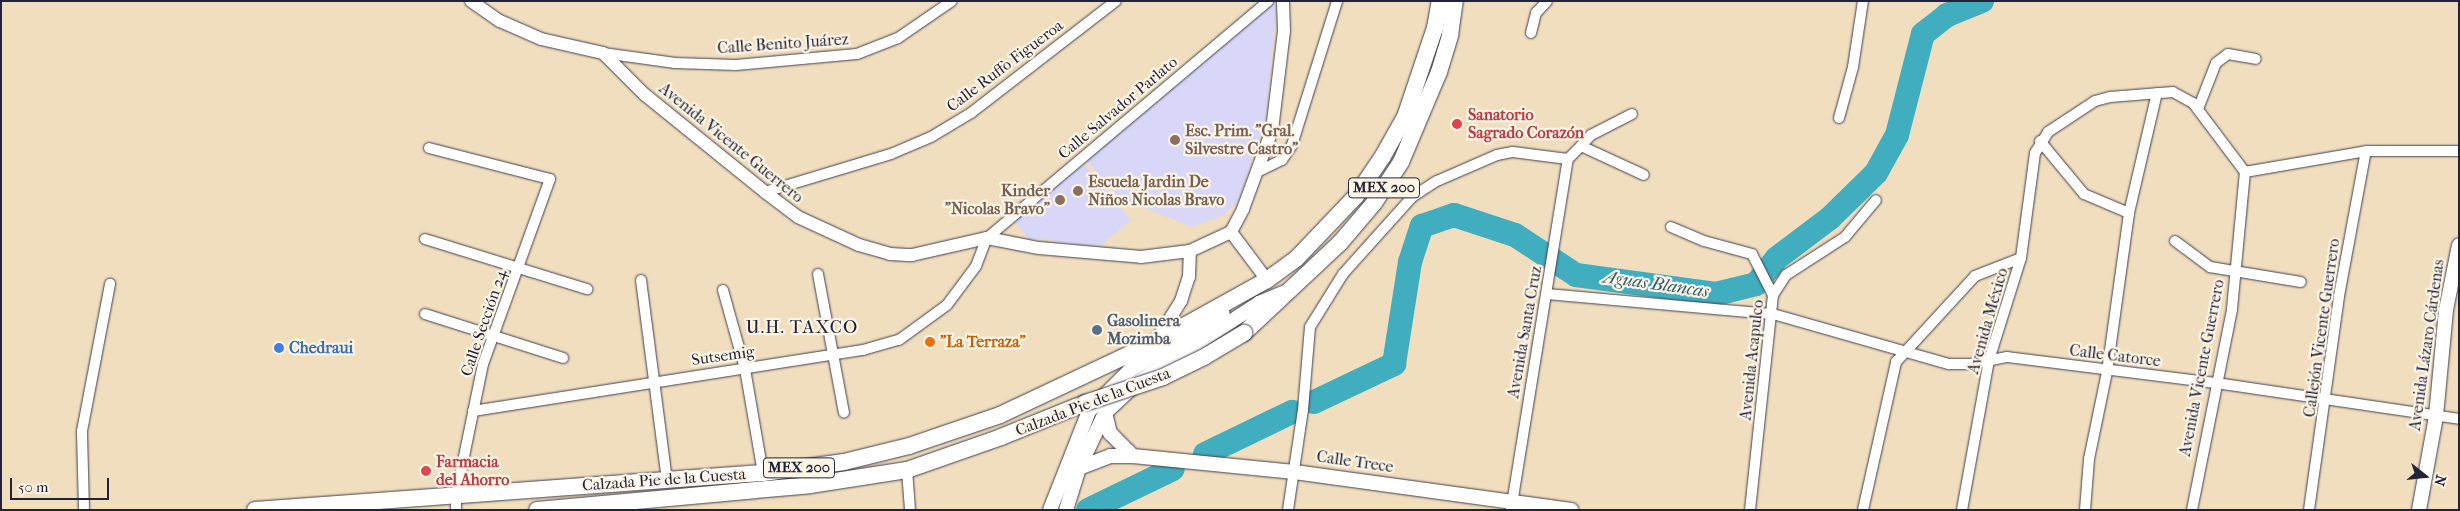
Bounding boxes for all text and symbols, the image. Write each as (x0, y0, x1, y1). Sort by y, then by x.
street label: Calle Ruffo Figueroa (943, 16, 1067, 116)
street label: Calle Benito Juárez (717, 30, 849, 58)
street label: Calle Salvador Parlato (1055, 53, 1181, 163)
street label: Avenida Vicente Guerrero (655, 79, 807, 207)
place label: Sanatorio Sagrado Corazón (1468, 105, 1584, 143)
marker: Sanatorio Sagrado Corazón (1450, 117, 1464, 131)
place label: Esc. Prim. "Gral. Silvestre Castro" (1185, 121, 1298, 159)
marker: Esc. Prim. "Gral. Silvestre Castro" (1169, 134, 1181, 146)
place label: Escuela Jardin De Niños Nicolas Bravo (1088, 172, 1224, 210)
road number: MEX 200 (1348, 176, 1420, 200)
place label: Kinder "Nicolas Bravo" (945, 181, 1050, 219)
marker: Escuela Jardin De Niños Nicolas Bravo (1072, 185, 1084, 197)
marker: Kinder "Nicolas Bravo" (1054, 194, 1066, 206)
street label: Callejón Vicente Guerrero (2300, 237, 2344, 419)
street label: Avenida Lázaro Cárdenas (2405, 258, 2449, 432)
street label: Avenida Santa Cruz (1504, 264, 1546, 400)
street label: Avenida México (1964, 266, 2012, 376)
street label: Calle Sección 24 (457, 267, 511, 379)
water label: Aguas Blancas (1602, 267, 1710, 303)
street label: Avenida Vicente Guerrero (2175, 278, 2229, 458)
street label: Avenida Acapulco (1736, 299, 1768, 421)
place label: Gasolinera Mozimba (1107, 311, 1180, 349)
district label: U.H. TAXCO (745, 317, 859, 339)
marker: Gasolinera Mozimba (1091, 324, 1103, 336)
place label: "La Terraza" (940, 332, 1026, 352)
marker: "La Terraza" (924, 336, 936, 348)
place label: Chedraui (289, 338, 353, 358)
street label: Calle Catorce (2068, 341, 2162, 371)
marker: Chedraui (273, 342, 285, 354)
street label: Sutsemig (690, 342, 756, 370)
street label: Calzada Pie de la Cuesta (1013, 364, 1173, 440)
street label: Calle Trece (1315, 447, 1395, 477)
north arrow (2400, 451, 2450, 501)
place label: Farmacia del Ahorro (436, 452, 509, 490)
road number: MEX 200 (763, 456, 835, 480)
marker: Farmacia del Ahorro (420, 465, 432, 477)
street label: Calzada Pie de la Cuesta (581, 465, 747, 495)
scale bar (12, 468, 111, 500)
text: N (2430, 473, 2450, 488)
text: 50 m (18, 478, 48, 496)

